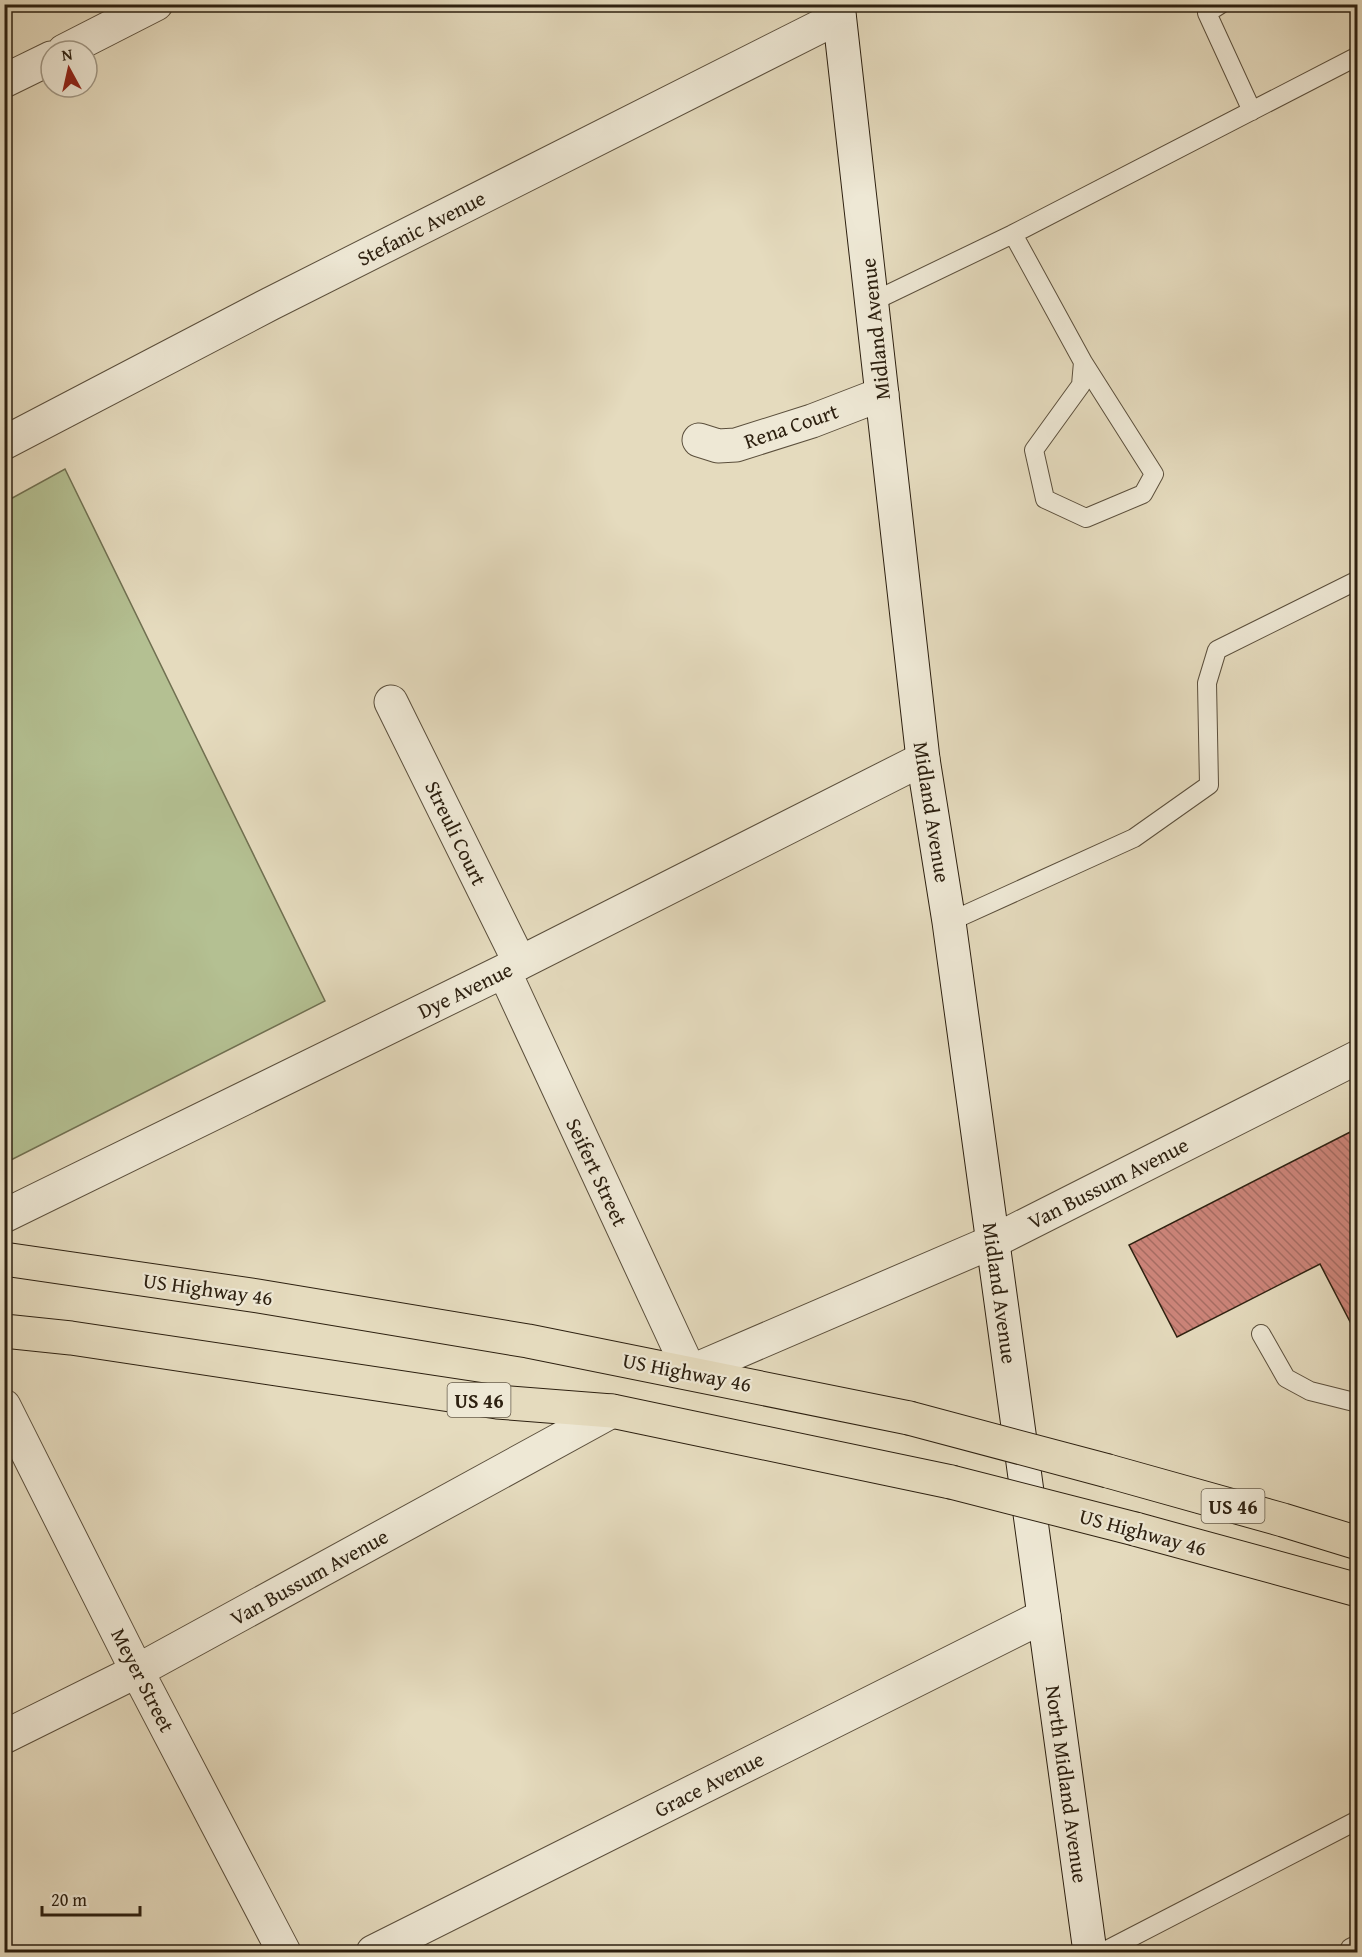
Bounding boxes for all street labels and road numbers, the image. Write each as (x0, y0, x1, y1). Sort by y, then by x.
street label: Stefanic Avenue (351, 182, 491, 274)
street label: Midland Avenue (852, 256, 898, 401)
street label: Rena Court (740, 395, 843, 457)
street label: Midland Avenue (906, 739, 958, 885)
street label: Streuli Court (417, 775, 495, 891)
street label: Dye Avenue (412, 954, 518, 1026)
street label: Seifert Street (558, 1113, 636, 1232)
street label: Van Bussum Avenue (1022, 1129, 1194, 1237)
street label: Midland Avenue (975, 1220, 1025, 1366)
street label: US Highway 46 (141, 1265, 275, 1313)
street label: US Highway 46 (620, 1344, 754, 1400)
road number: US 46 (448, 1383, 510, 1417)
road number: US 46 (1202, 1489, 1264, 1523)
street label: US Highway 46 (1076, 1500, 1210, 1564)
street label: Van Bussum Avenue (224, 1521, 394, 1633)
street label: Meyer Street (103, 1622, 183, 1738)
street label: North Midland Avenue (1038, 1683, 1096, 1885)
street label: Grace Avenue (649, 1743, 769, 1825)

